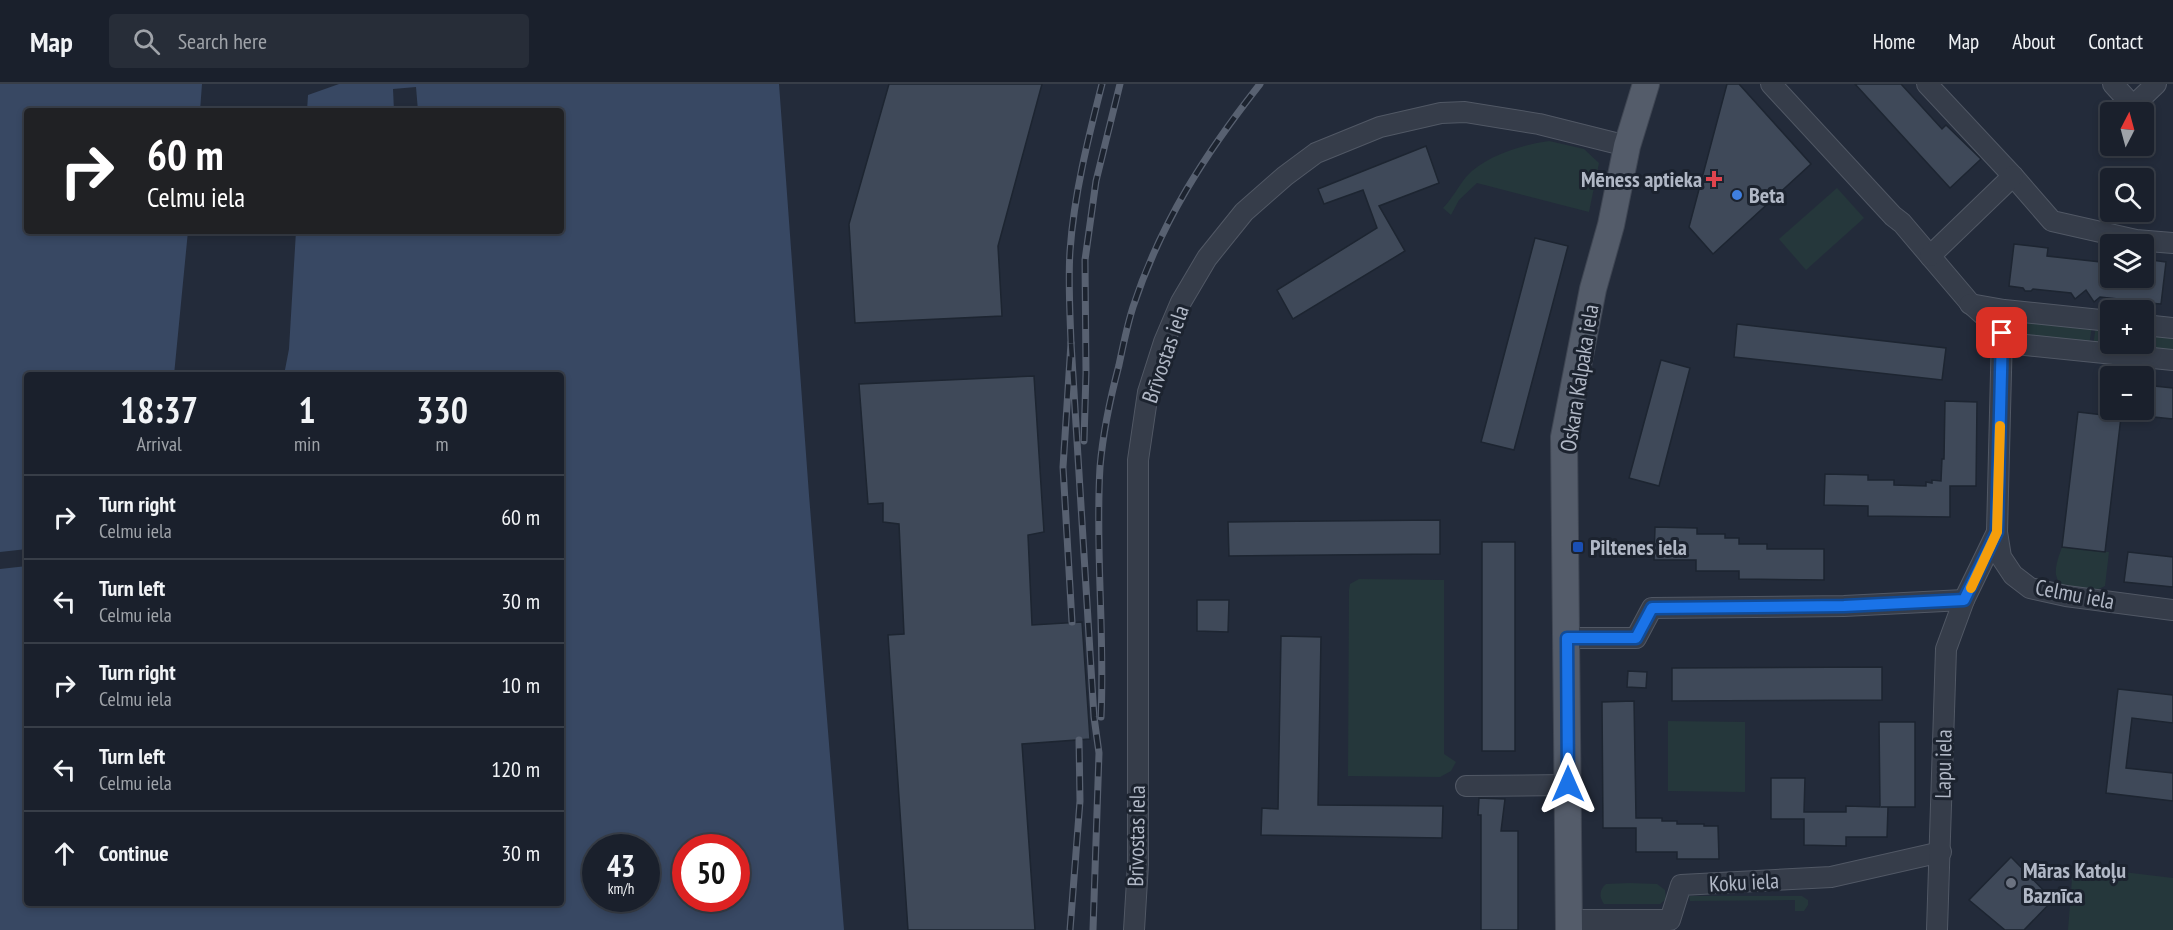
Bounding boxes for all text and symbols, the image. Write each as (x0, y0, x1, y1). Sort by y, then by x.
search box (109, 14, 529, 68)
text: Map (30, 23, 73, 60)
icon: search (130, 25, 163, 58)
text: Search here (178, 27, 267, 55)
text: Home (1873, 28, 1915, 55)
text: Map (1948, 28, 1979, 55)
text: About (2012, 28, 2055, 55)
text: Contact (2088, 28, 2143, 55)
north arrow (2100, 102, 2154, 156)
map controls (2100, 102, 2154, 420)
text: 60 m (147, 127, 224, 182)
icon: right (48, 132, 126, 210)
place label: Mēness aptieka (1581, 165, 1702, 193)
button: search (2100, 168, 2154, 222)
marker: Mēness aptieka (1707, 172, 1721, 186)
text: Celmu iela (147, 180, 245, 214)
place label: Beta (1749, 181, 1785, 209)
marker: Beta (1730, 188, 1744, 202)
button: layers (2100, 234, 2154, 288)
button: + (2100, 300, 2154, 354)
street label: Brīvostas iela (1135, 302, 1195, 406)
street label: Oskara Kalpaka iela (1554, 302, 1604, 454)
pin (1976, 307, 2027, 358)
icon: arrive (1985, 316, 2018, 349)
button: − (2100, 366, 2154, 420)
text: 18:37 (120, 386, 198, 433)
text: 1 (298, 386, 316, 433)
text: 330 (416, 386, 468, 433)
text: Arrival (136, 431, 182, 457)
text: min (294, 431, 320, 457)
text: m (436, 431, 449, 457)
text: Turn right (99, 490, 176, 518)
icon: right (48, 501, 81, 534)
text: 60 m (501, 503, 540, 531)
text: Celmu iela (99, 518, 172, 544)
place label: Piltenes iela (1590, 533, 1687, 561)
marker: Piltenes iela (1571, 540, 1585, 554)
street label: Celmu iela (2033, 573, 2117, 615)
text: Turn left (99, 574, 165, 602)
icon: left (48, 585, 81, 618)
text: 30 m (501, 587, 540, 615)
text: Celmu iela (99, 602, 172, 628)
text: Turn right (99, 658, 176, 686)
icon: right (48, 669, 81, 702)
text: 10 m (501, 671, 540, 699)
text: Celmu iela (99, 686, 172, 712)
street label: Lapu iela (1928, 729, 1958, 799)
text: Turn left (99, 742, 165, 770)
position arrow (1536, 752, 1600, 816)
icon: left (48, 753, 81, 786)
text: 120 m (491, 755, 540, 783)
text: Celmu iela (99, 770, 172, 796)
street label: Brīvostas iela (1121, 785, 1151, 887)
speed limit sign: 50 (672, 834, 750, 912)
icon: ahead (48, 837, 81, 870)
text: Continue (99, 839, 169, 867)
text: 30 m (501, 839, 540, 867)
text: 43 (607, 846, 635, 885)
place label: Māras Katoļu Baznīca (2023, 856, 2126, 909)
street label: Koku iela (1708, 866, 1780, 898)
marker: Māras Katoļu Baznīca (2004, 876, 2018, 890)
text: km/h (608, 879, 634, 898)

